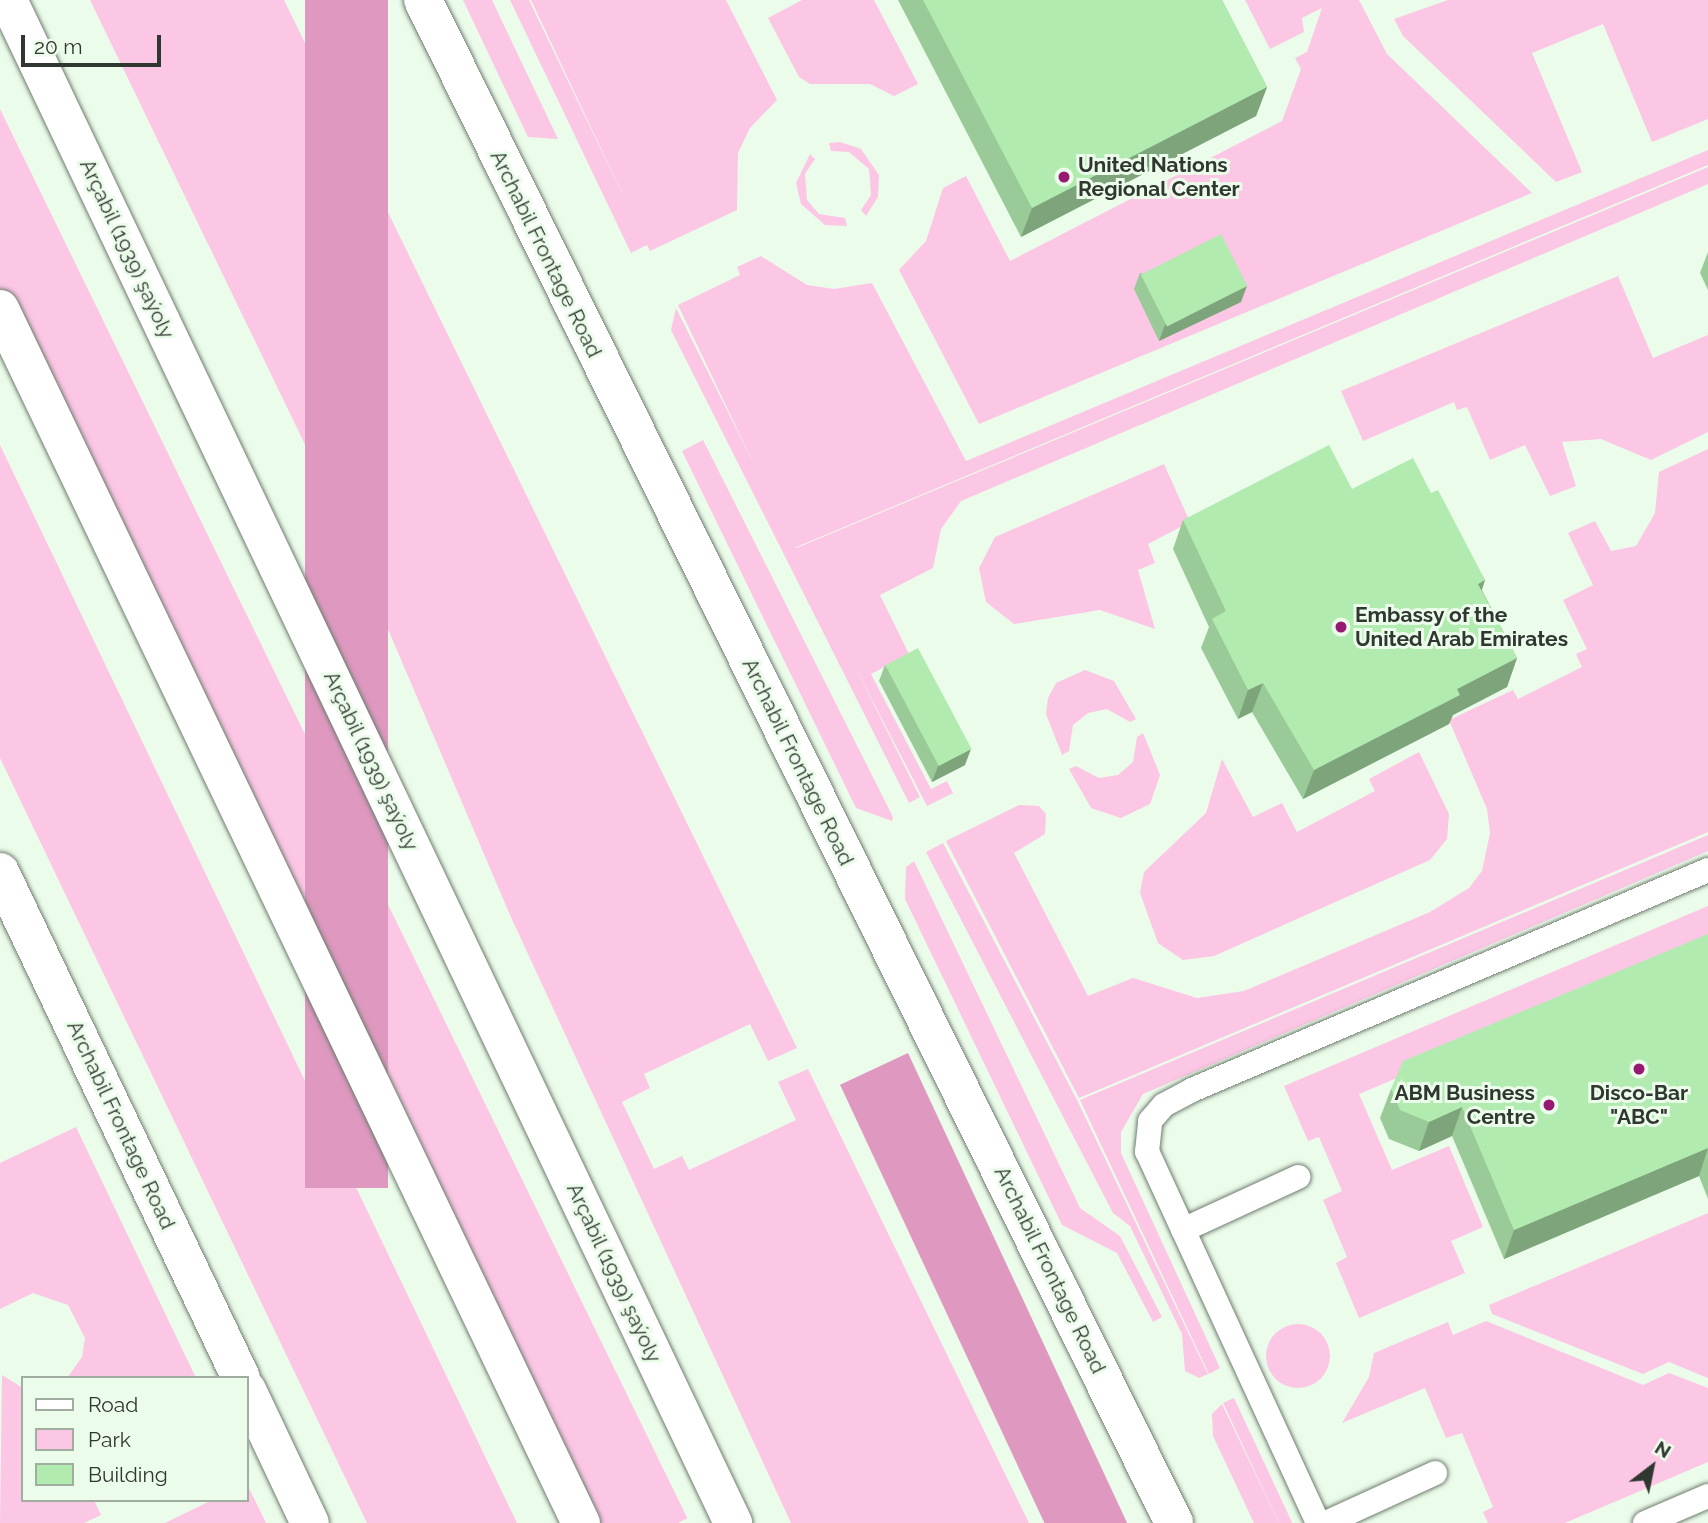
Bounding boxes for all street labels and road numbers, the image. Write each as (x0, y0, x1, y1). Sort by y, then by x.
street label: Archabil Frontage Road (485, 146, 607, 362)
street label: Arçabil (1939) şaýoly (74, 155, 180, 343)
street label: Archabil Frontage Road (737, 654, 859, 870)
street label: Arçabil (1939) şaýoly (318, 667, 424, 855)
street label: Archabil Frontage Road (61, 1016, 181, 1234)
street label: Archabil Frontage Road (989, 1162, 1111, 1378)
street label: Arçabil (1939) şaýoly (561, 1179, 667, 1367)

